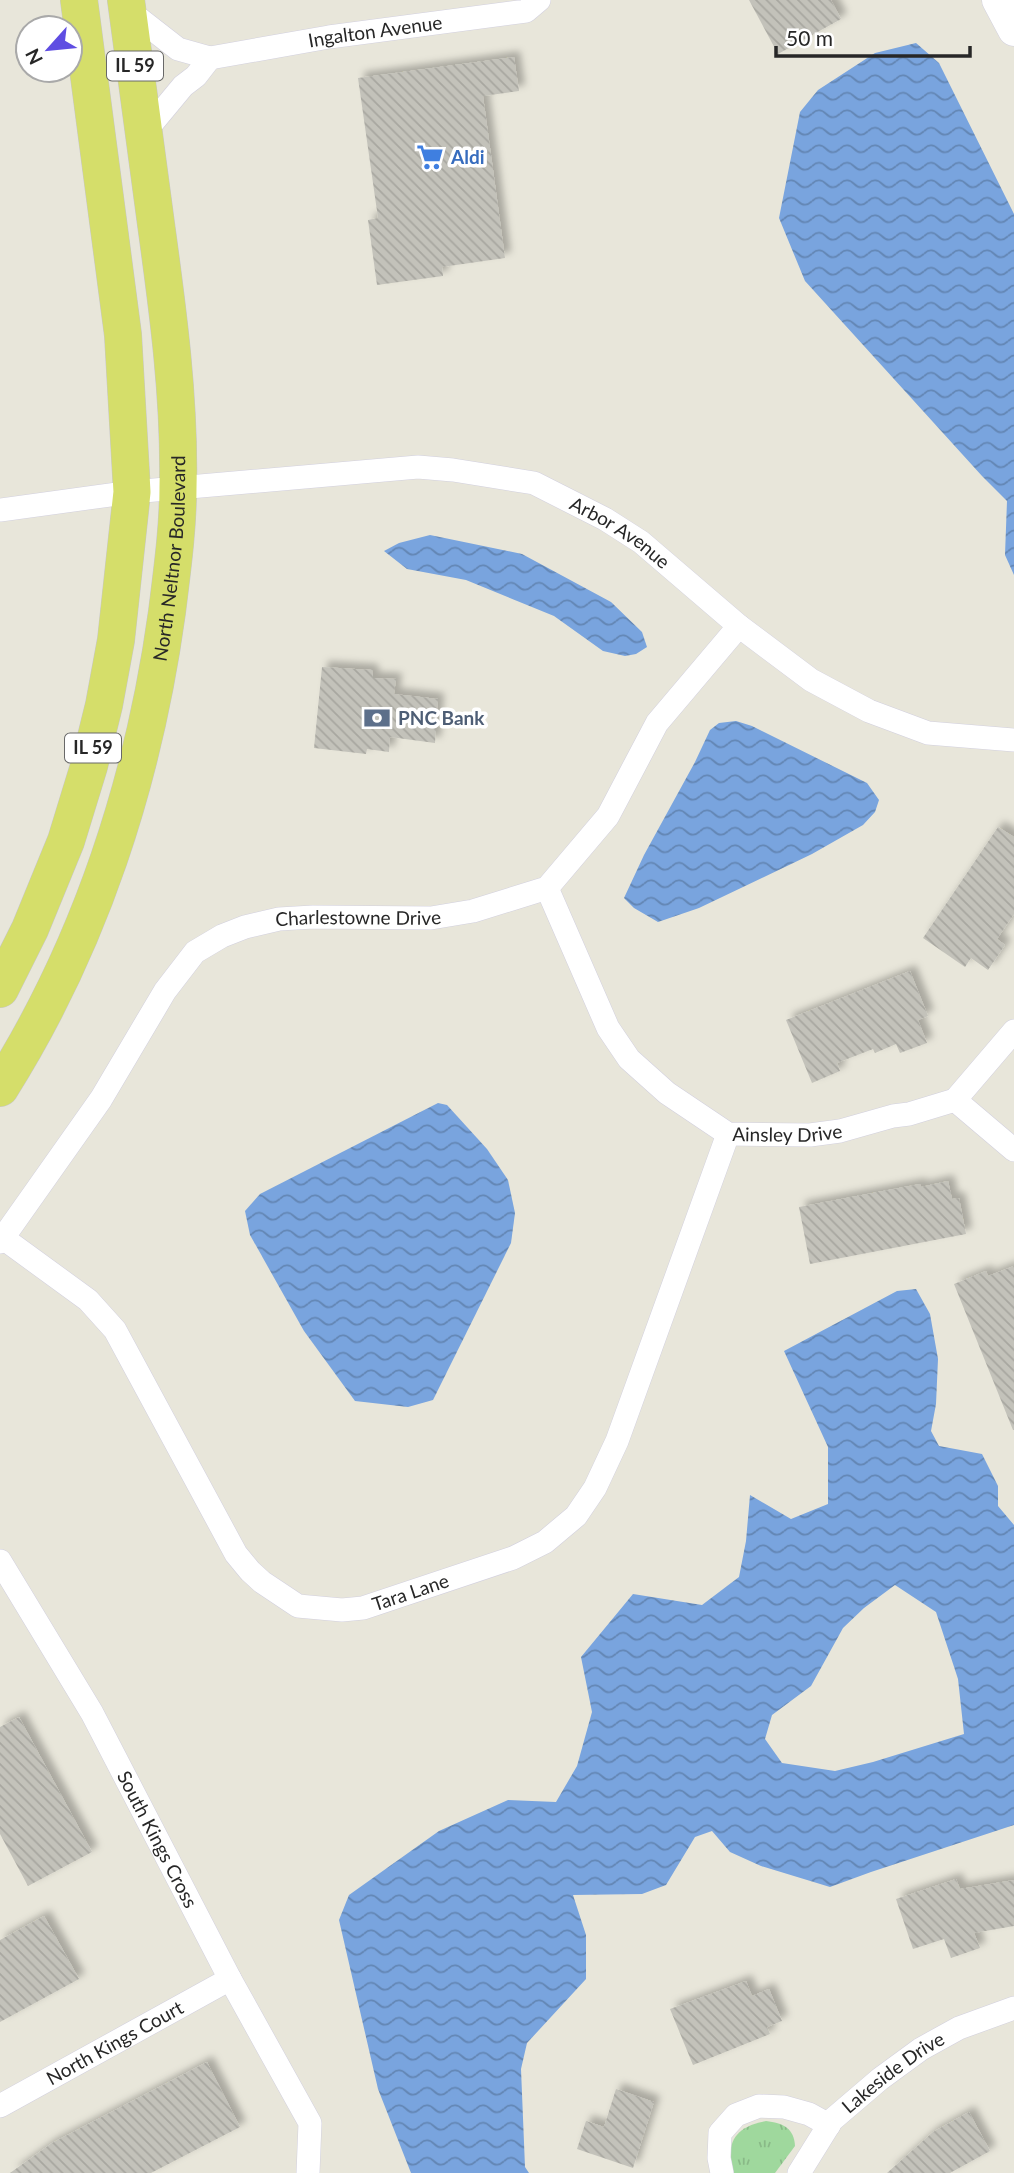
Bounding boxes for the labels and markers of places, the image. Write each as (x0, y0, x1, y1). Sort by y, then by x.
supermarket icon: Aldi (415, 142, 445, 172)
place label: Aldi (450, 145, 485, 168)
bank icon: PNC Bank (362, 703, 392, 733)
place label: PNC Bank (398, 706, 485, 729)

